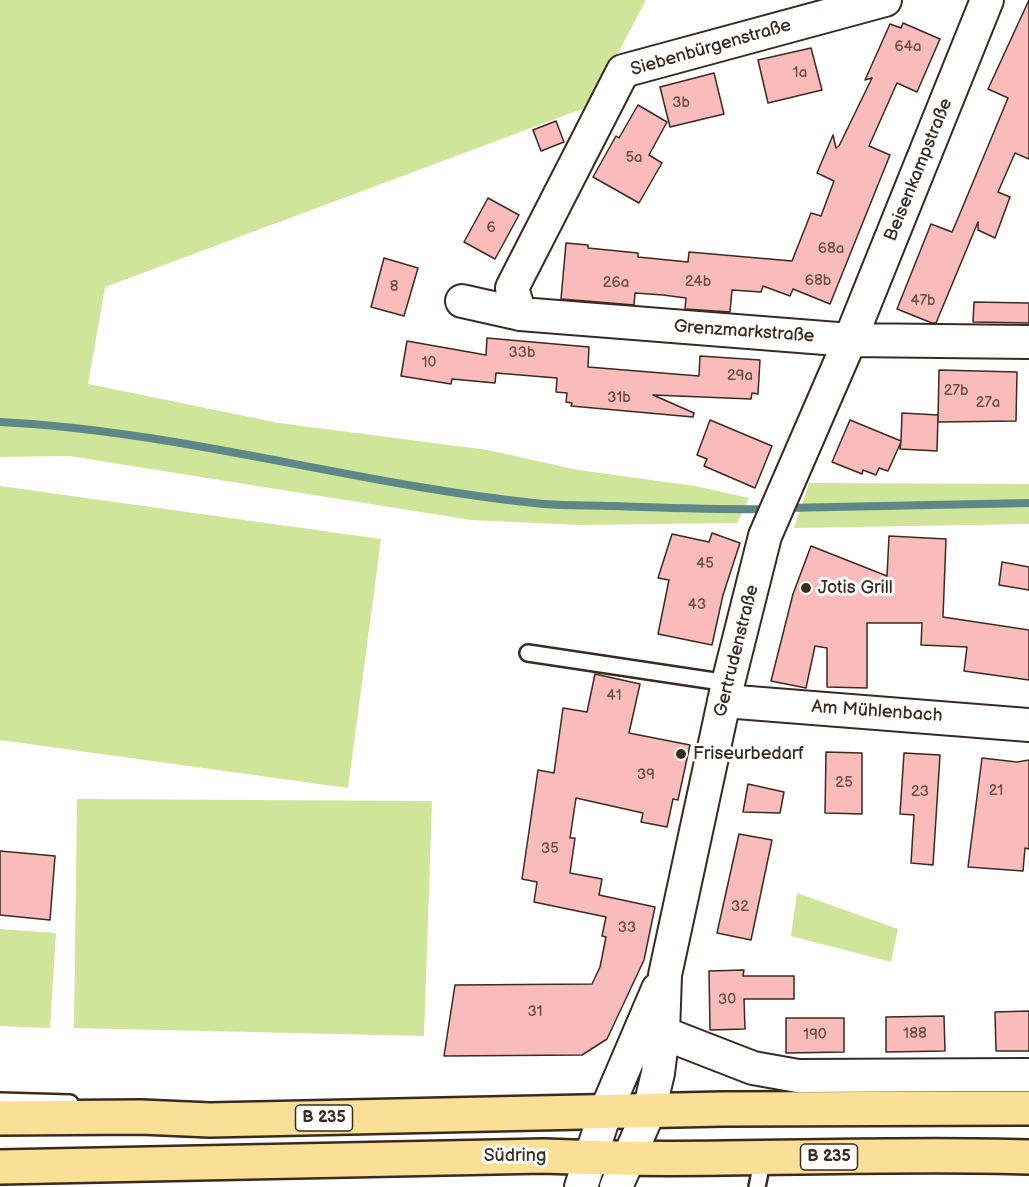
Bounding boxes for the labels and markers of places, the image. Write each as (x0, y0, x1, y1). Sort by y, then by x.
place label: Jotis Grill (818, 577, 893, 599)
marker: Jotis Grill (799, 581, 813, 595)
place label: Friseurbedarf (693, 743, 804, 765)
marker: Friseurbedarf (674, 747, 688, 761)

